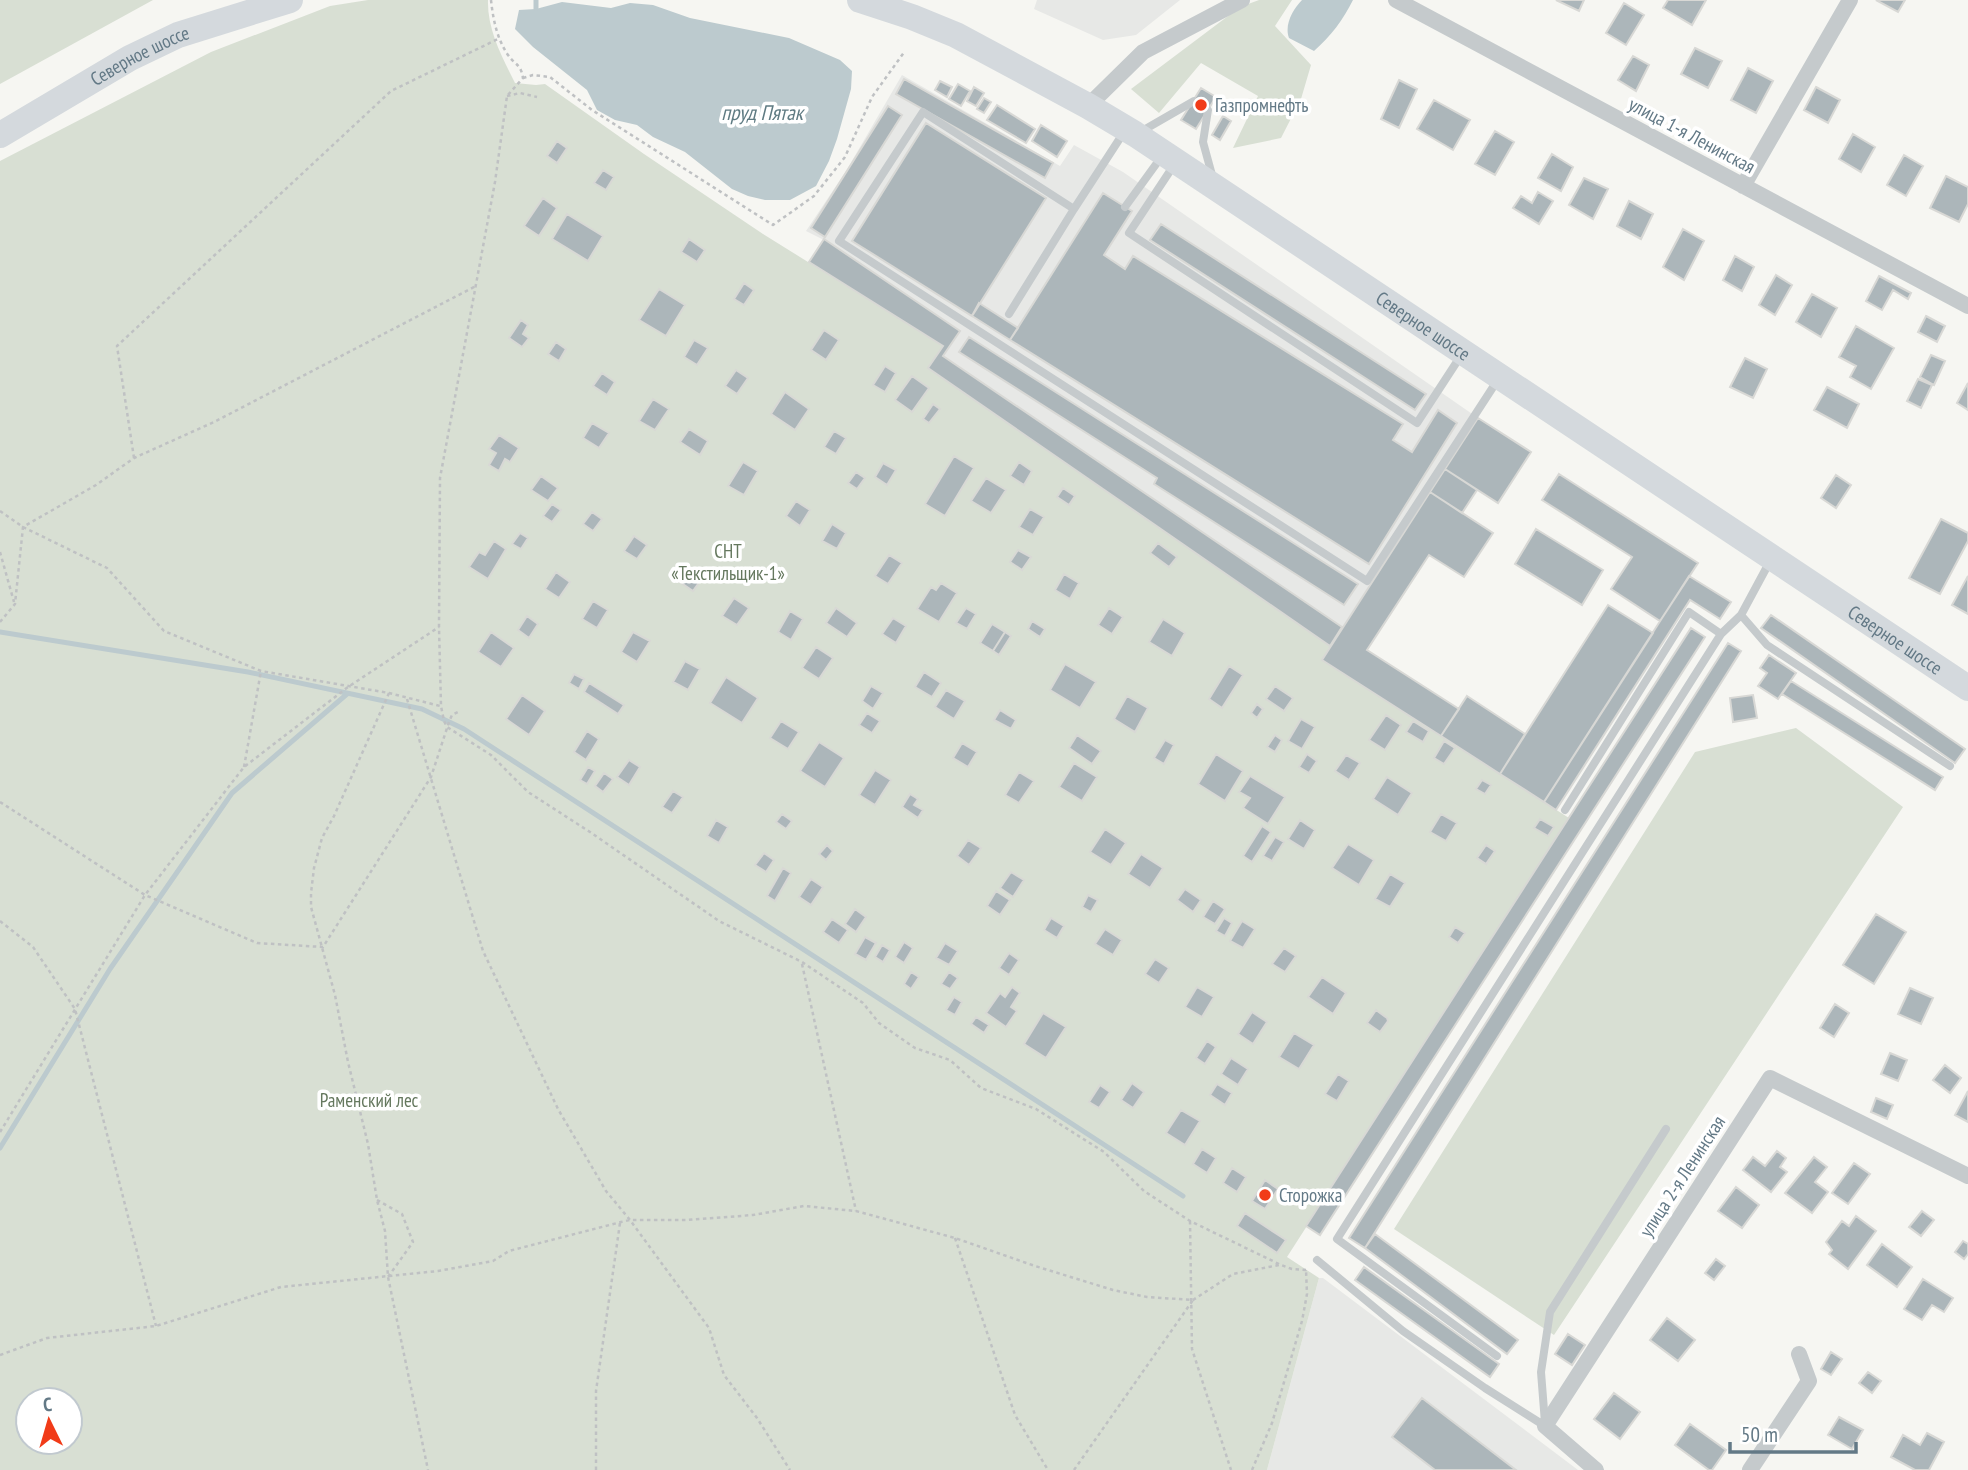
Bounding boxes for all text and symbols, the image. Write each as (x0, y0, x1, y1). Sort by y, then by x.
street label: Северное шоссе (86, 20, 192, 91)
street label: улица 1-я Ленинская (1625, 92, 1759, 178)
place label: Газпромнефть (1215, 93, 1308, 117)
marker: Газпромнефть (1193, 97, 1209, 113)
water label: пруд Пятак (721, 99, 806, 126)
street label: Северное шоссе (1371, 286, 1475, 366)
park label: СНТ «Текстильщик-1» (671, 539, 785, 585)
street label: Северное шоссе (1844, 600, 1947, 680)
park label: Раменский лес (320, 1088, 419, 1112)
street label: улица 2-я Ленинская (1634, 1111, 1730, 1241)
place label: Сторожка (1279, 1183, 1342, 1207)
marker: Сторожка (1257, 1187, 1273, 1203)
north arrow (14, 1386, 84, 1456)
text: С (42, 1392, 53, 1416)
scale bar (1730, 1410, 1856, 1454)
text: 50 m (1741, 1421, 1778, 1448)

